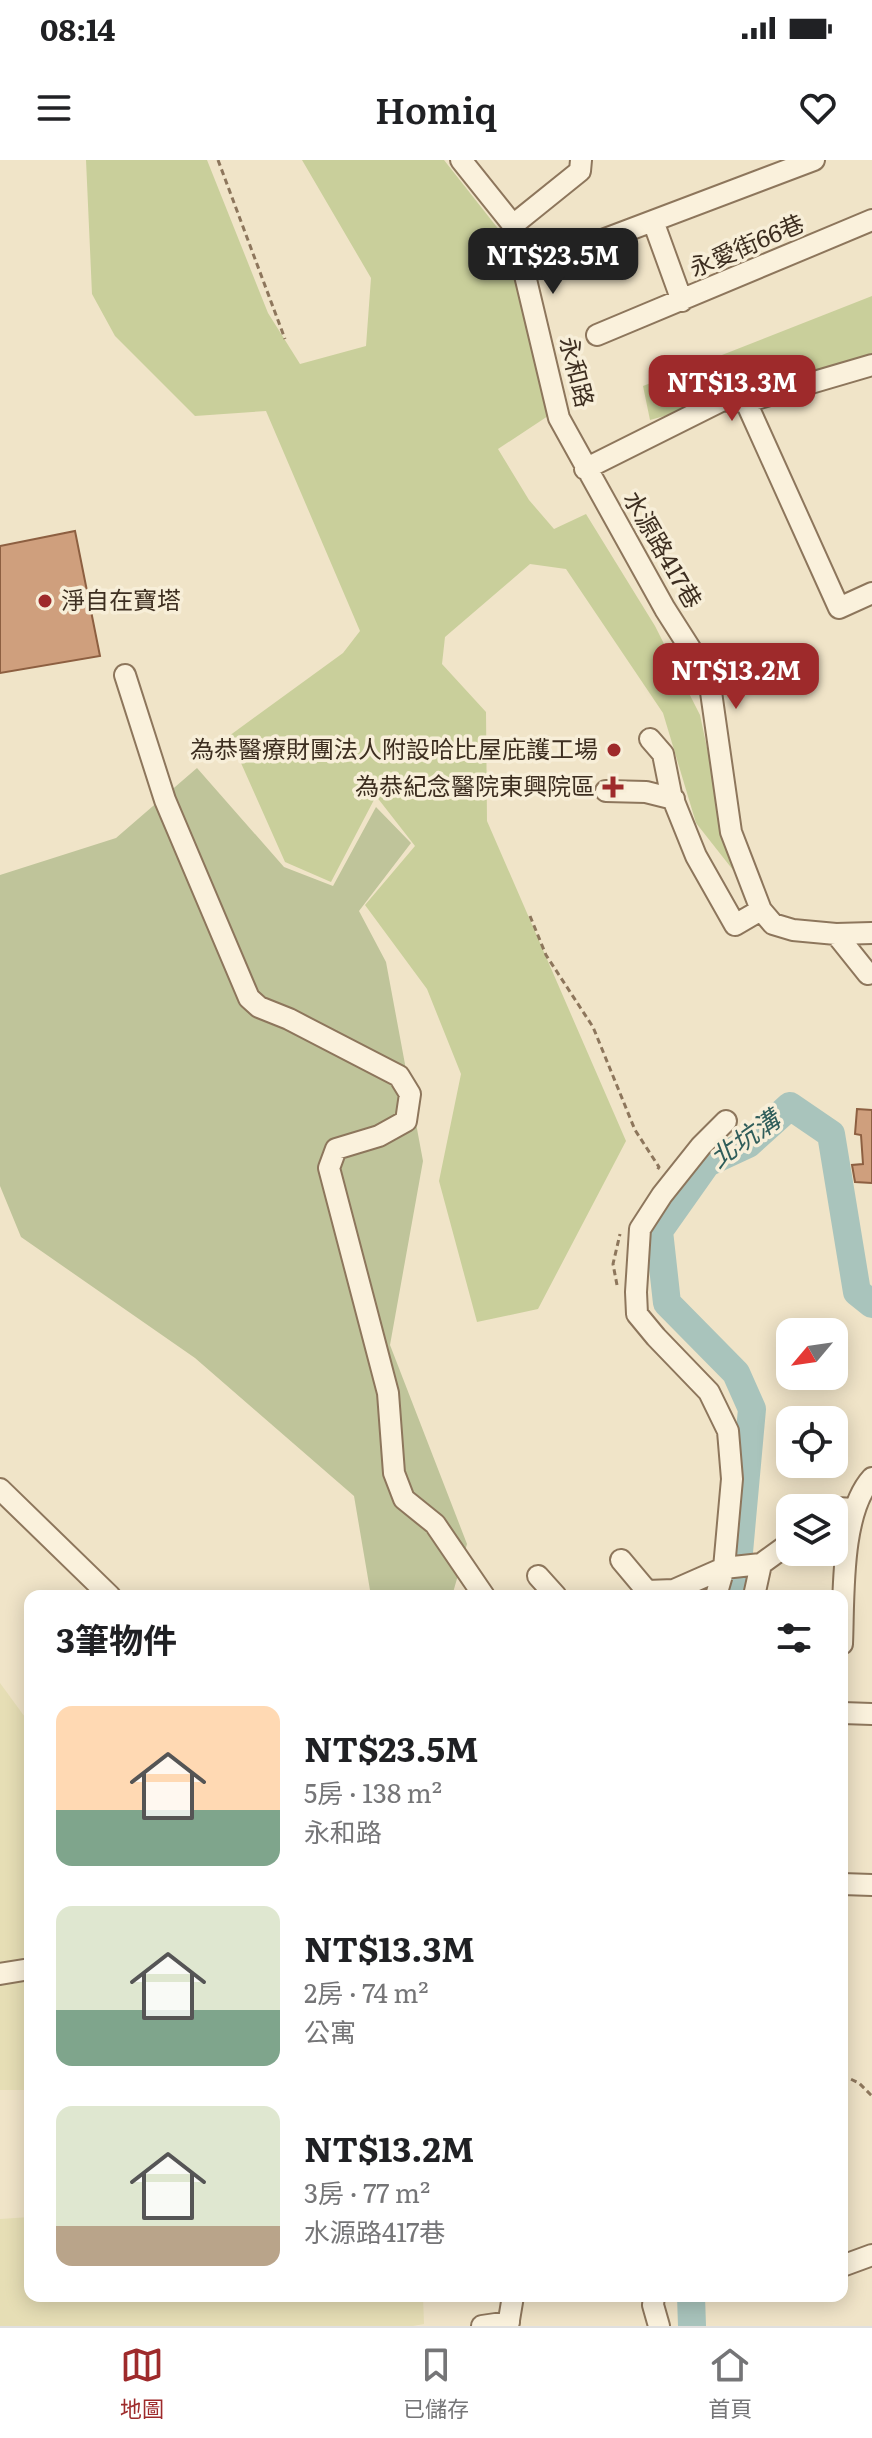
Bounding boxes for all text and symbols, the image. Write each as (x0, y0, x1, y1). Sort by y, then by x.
text: 08:14 (40, 6, 115, 50)
text: Homiq (375, 82, 497, 135)
icon: menu (32, 86, 76, 130)
icon: heart (796, 86, 840, 130)
street label: 永愛街66巷 (683, 204, 809, 284)
pin: NT$23.5M (470, 228, 636, 296)
text: NT$23.5M (486, 234, 620, 273)
street label: 永和路 (553, 332, 604, 411)
pin: NT$13.3M (649, 355, 815, 423)
text: NT$13.3M (667, 361, 797, 400)
street label: 水源路417巷 (616, 484, 712, 614)
place label: 淨自在寶塔 (61, 581, 181, 616)
marker: 淨自在寶塔 (36, 592, 54, 610)
pin: NT$13.2M (653, 643, 819, 711)
text: NT$13.2M (671, 649, 801, 688)
place label: 為恭醫療財團法人附設哈比屋庇護工場 (190, 730, 598, 765)
marker: 為恭醫療財團法人附設哈比屋庇護工場 (605, 741, 623, 759)
place label: 為恭紀念醫院東興院區 (355, 767, 595, 802)
marker: 為恭紀念醫院東興院區 (602, 776, 624, 798)
water label: 北坑溝 (700, 1096, 790, 1175)
north arrow (776, 1318, 848, 1390)
map controls (776, 1318, 848, 1566)
button: locate (776, 1406, 848, 1478)
button: layers (776, 1494, 848, 1566)
text: 3筆物件 (56, 1613, 177, 1663)
icon: filters (772, 1616, 816, 1660)
text: NT$23.5M (304, 1722, 479, 1772)
icon: home (120, 1738, 216, 1834)
text: 5房 · 138 m² (304, 1772, 442, 1811)
text: 永和路 (304, 1811, 382, 1850)
text: NT$13.3M (304, 1922, 475, 1972)
icon: home (120, 1938, 216, 2034)
text: 2房 · 74 m² (304, 1972, 429, 2011)
text: 公寓 (304, 2011, 356, 2050)
text: NT$13.2M (304, 2122, 474, 2172)
icon: home (120, 2138, 216, 2234)
text: 3房 · 77 m² (304, 2172, 430, 2211)
text: 水源路417巷 (304, 2211, 445, 2250)
tab: 地圖 (120, 2343, 164, 2424)
tab: 已儲存 (403, 2343, 469, 2424)
tab: 首頁 (708, 2343, 752, 2424)

